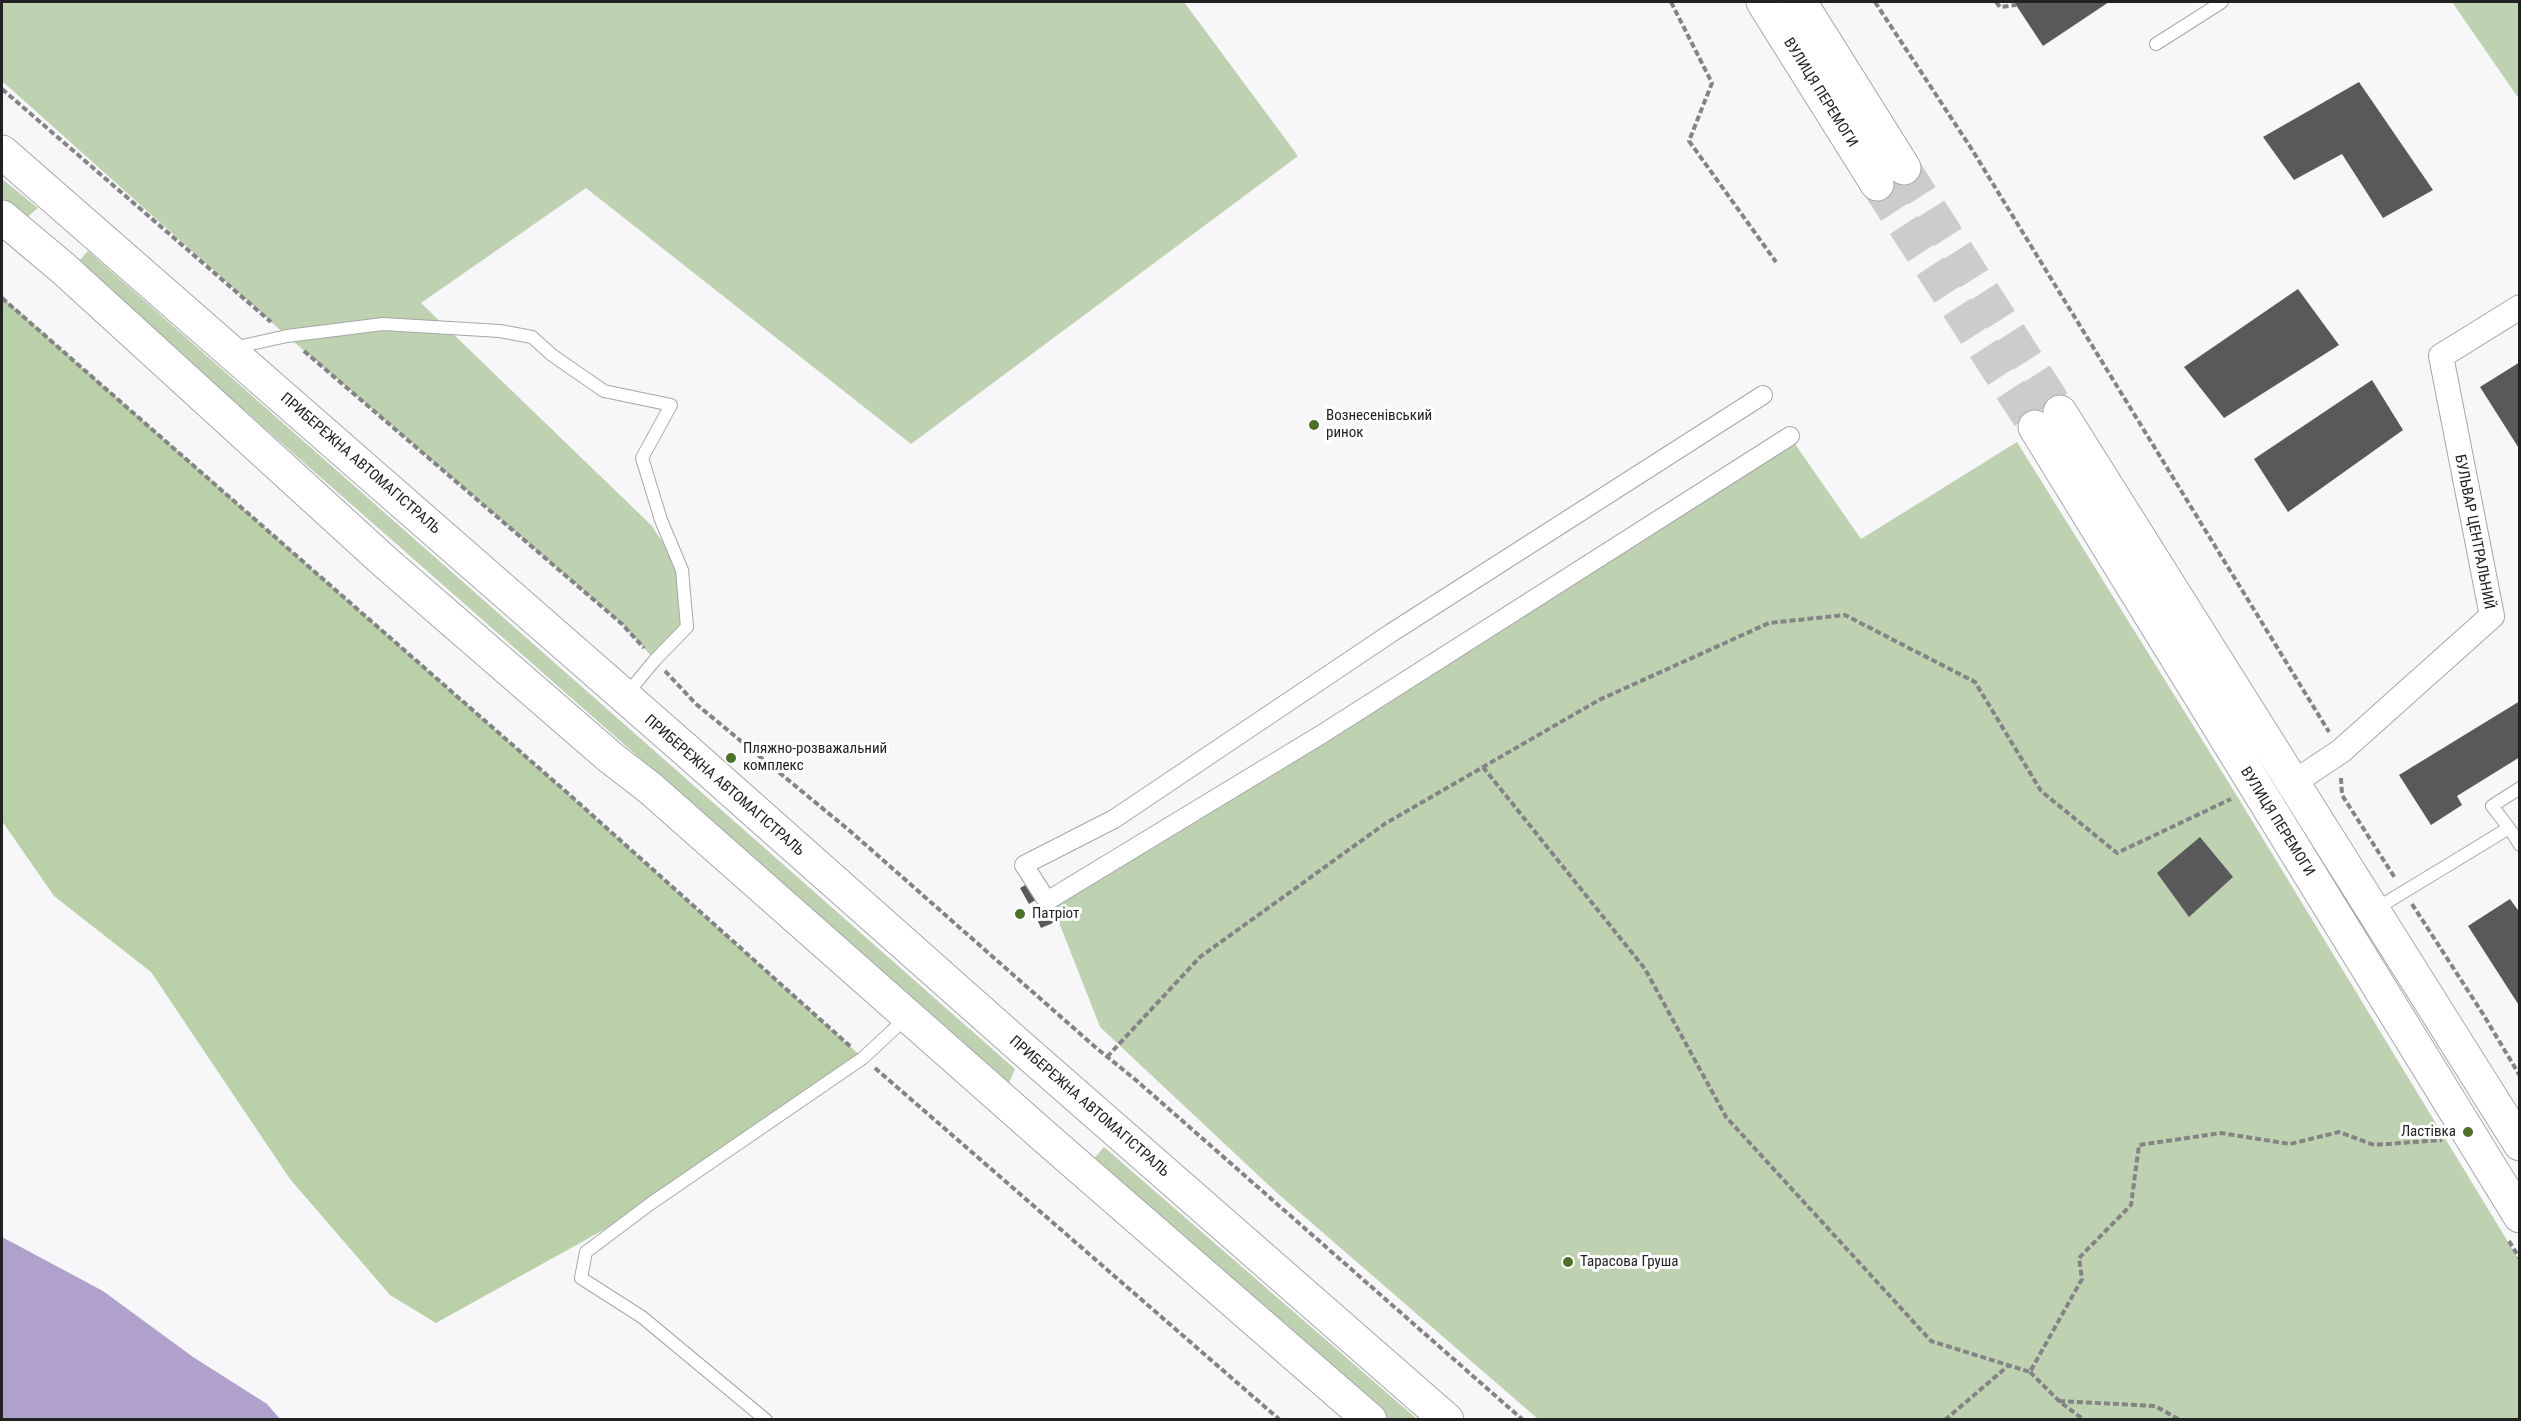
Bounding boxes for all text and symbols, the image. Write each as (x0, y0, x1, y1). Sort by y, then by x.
street label: ВУЛИЦЯ ПЕРЕМОГИ (1779, 35, 1861, 151)
street label: ПРИБЕРЕЖНА АВТОМАГІСТРАЛЬ (276, 390, 444, 538)
place label: Вознесенівський ринок (1326, 407, 1432, 442)
marker: Вознесенівський ринок (1307, 418, 1321, 432)
street label: БУЛЬВАР ЦЕНТРАЛЬНИЙ (2450, 453, 2498, 611)
street label: ПРИБЕРЕЖНА АВТОМАГІСТРАЛЬ (640, 712, 808, 860)
place label: Пляжно-розважальний комплекс (743, 740, 887, 775)
marker: Пляжно-розважальний комплекс (724, 751, 738, 765)
street label: ВУЛИЦЯ ПЕРЕМОГИ (2236, 764, 2318, 880)
place label: Патріот (1032, 905, 1079, 923)
marker: Патріот (1013, 907, 1027, 921)
street label: ПРИБЕРЕЖНА АВТОМАГІСТРАЛЬ (1005, 1033, 1173, 1181)
place label: Ластівка (2401, 1123, 2456, 1141)
marker: Ластівка (2461, 1125, 2475, 1139)
place label: Тарасова Груша (1580, 1253, 1679, 1271)
marker: Тарасова Груша (1561, 1255, 1575, 1269)

